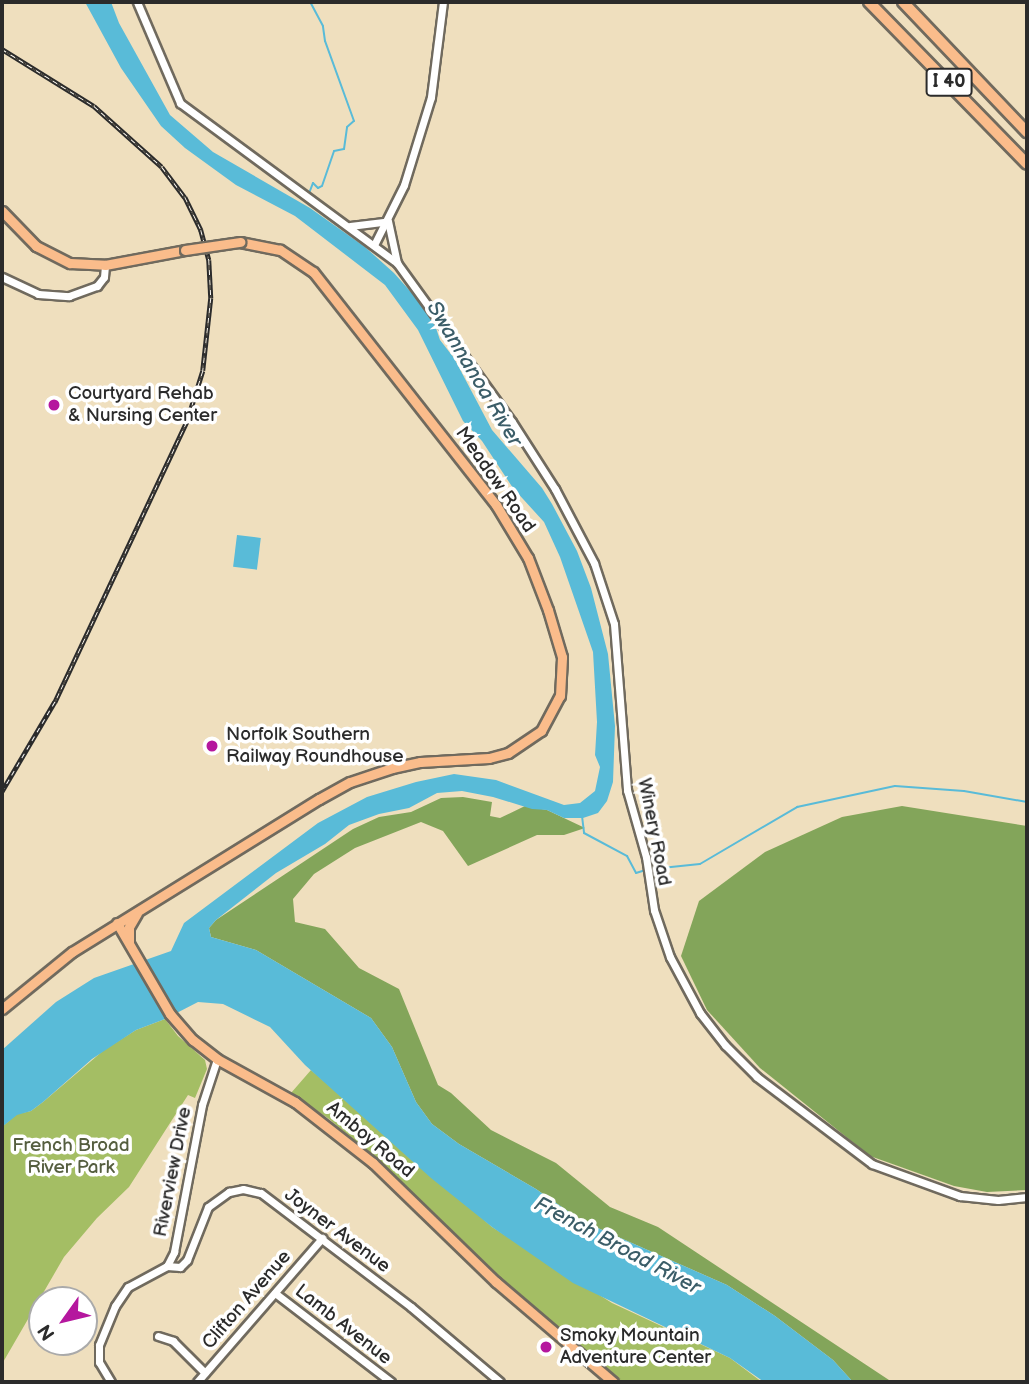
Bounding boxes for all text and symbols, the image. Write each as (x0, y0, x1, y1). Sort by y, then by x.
road number: I 40 (925, 68, 974, 96)
water label: Swannanoa River (421, 297, 527, 451)
place label: Courtyard Rehab & Nursing Center (68, 383, 217, 427)
marker: Courtyard Rehab & Nursing Center (46, 397, 62, 413)
street label: Meadow Road (450, 423, 540, 537)
place label: Norfolk Southern Railway Roundhouse (226, 724, 405, 768)
marker: Norfolk Southern Railway Roundhouse (204, 738, 220, 754)
street label: Winery Road (632, 776, 676, 888)
street label: Amboy Road (321, 1096, 419, 1184)
street label: Riverview Drive (149, 1105, 197, 1239)
park label: French Broad River Park (12, 1135, 130, 1179)
street label: Joyner Avenue (280, 1184, 394, 1278)
water label: French Broad River (530, 1192, 704, 1300)
street label: Clifton Avenue (198, 1246, 296, 1354)
street label: Lamb Avenue (290, 1280, 396, 1370)
north arrow (28, 1286, 98, 1356)
text: N (33, 1320, 60, 1344)
place label: Smoky Mountain Adventure Center (560, 1325, 711, 1369)
marker: Smoky Mountain Adventure Center (538, 1339, 554, 1355)

